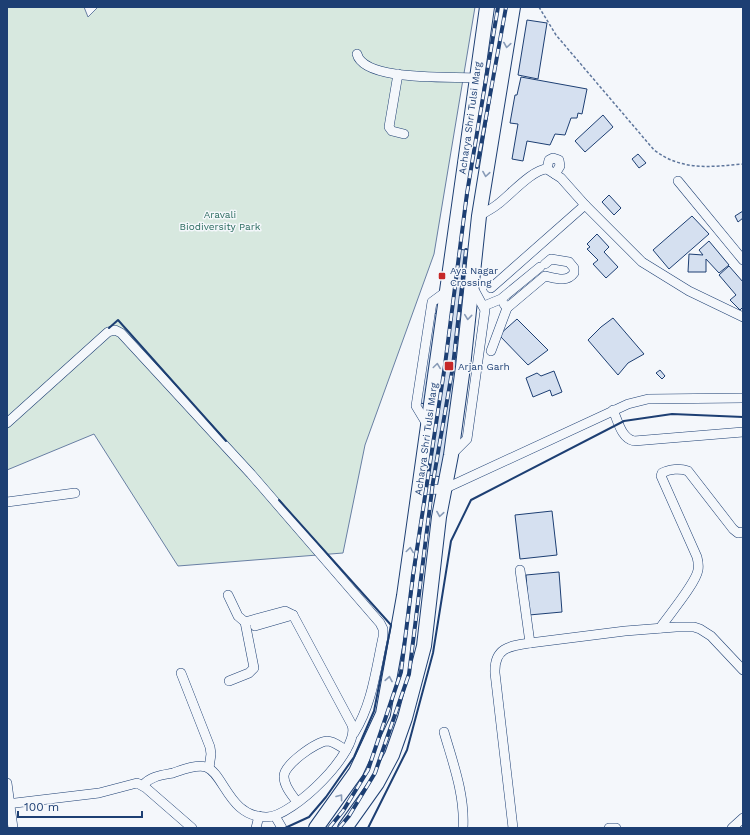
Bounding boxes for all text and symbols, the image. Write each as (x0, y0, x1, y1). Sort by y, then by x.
one-way arrow (503, 42, 512, 49)
street label: Acharya Shri Tulsi Marg (457, 60, 483, 175)
one-way arrow (482, 171, 491, 177)
park label: Aravali Biodiversity Park (180, 209, 261, 232)
place label: Aya Nagar Crossing (450, 265, 498, 288)
marker: Aya Nagar Crossing (437, 271, 447, 281)
one-way arrow (464, 314, 473, 320)
marker: Arjan Garh (443, 360, 455, 372)
place label: Arjan Garh (458, 361, 510, 372)
one-way arrow (432, 363, 441, 369)
street label: Acharya Shri Tulsi Marg (413, 381, 439, 496)
one-way arrow (436, 511, 445, 518)
one-way arrow (405, 547, 414, 553)
one-way arrow (384, 675, 393, 682)
scale bar (18, 793, 142, 819)
one-way arrow (335, 795, 342, 802)
text: 100 m (24, 800, 59, 814)

